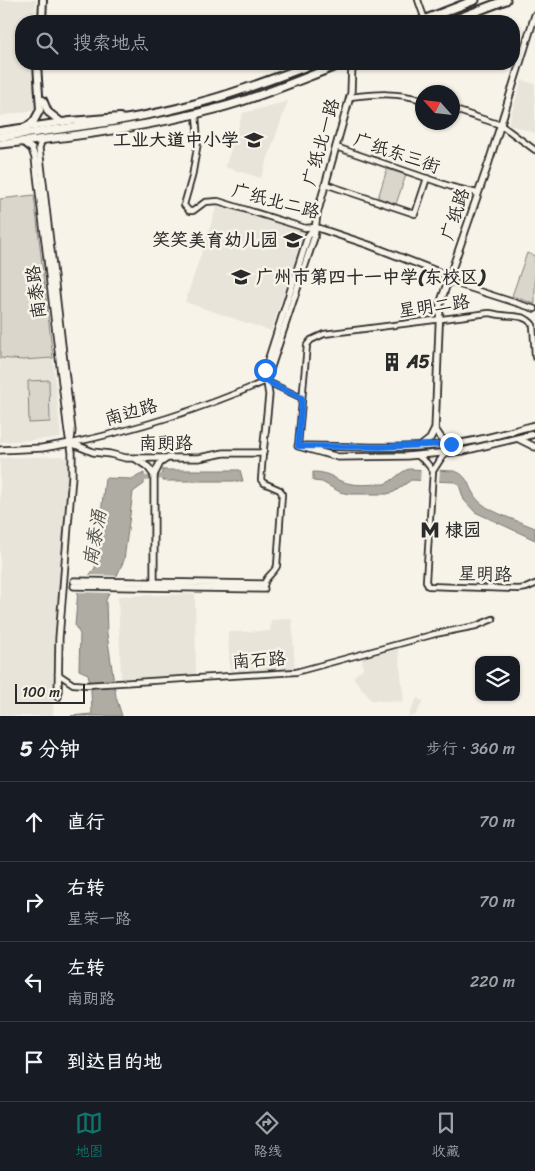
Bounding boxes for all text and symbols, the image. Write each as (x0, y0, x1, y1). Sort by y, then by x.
search box (15, 15, 520, 70)
text: 搜索地点 (73, 26, 149, 59)
icon: search (33, 29, 61, 57)
north arrow (415, 85, 460, 130)
street label: 广纸北一路 (293, 94, 349, 190)
street label: 广纸东三街 (349, 123, 445, 183)
place label: 工业大道中小学 (113, 124, 239, 156)
school or university icon: 工业大道中小学 (243, 129, 265, 151)
street label: 广纸北二路 (228, 174, 324, 228)
street label: 广纸路 (431, 183, 479, 245)
place label: 笑笑美育幼儿园 (152, 224, 278, 256)
school or university icon: 笑笑美育幼儿园 (282, 229, 304, 251)
place label: 广州市第四十一中学(东校区) (256, 261, 486, 293)
street label: 南泰路 (17, 263, 55, 321)
school or university icon: 广州市第四十一中学(东校区) (230, 266, 252, 288)
street label: 星明二路 (396, 285, 472, 327)
place label: A5 (406, 346, 430, 378)
building icon: A5 (381, 351, 403, 373)
route start (254, 359, 277, 382)
street label: 南边路 (101, 389, 161, 435)
street label: 南朗路 (139, 427, 193, 459)
route end (440, 433, 463, 456)
water label: 南泰涌 (73, 506, 116, 569)
place label: 棣园 (445, 514, 481, 546)
metro station icon: 棣园 (419, 519, 441, 541)
street label: 星明路 (458, 558, 512, 590)
street label: 南石路 (231, 642, 287, 678)
map controls (475, 656, 520, 701)
button: layers (475, 656, 520, 701)
text: 100 m (22, 680, 60, 705)
scale bar (15, 681, 85, 704)
text: 5 分钟 (20, 730, 80, 768)
text: 步行 · 360 m (426, 734, 515, 763)
text: 直行 (67, 805, 105, 838)
text: 70 m (479, 807, 515, 836)
icon: ahead (20, 808, 48, 836)
text: 右转 (67, 871, 105, 904)
text: 70 m (479, 887, 515, 916)
icon: right (20, 888, 48, 916)
text: 星荣一路 (67, 904, 131, 933)
text: 左转 (67, 951, 105, 984)
text: 220 m (470, 967, 515, 996)
icon: left (20, 968, 48, 996)
text: 南朗路 (67, 984, 115, 1013)
text: 到达目的地 (67, 1045, 162, 1078)
icon: arrive (20, 1048, 48, 1076)
tab: 地图 (75, 1109, 103, 1164)
tab: 路线 (253, 1109, 281, 1164)
tab: 收藏 (432, 1109, 460, 1164)

